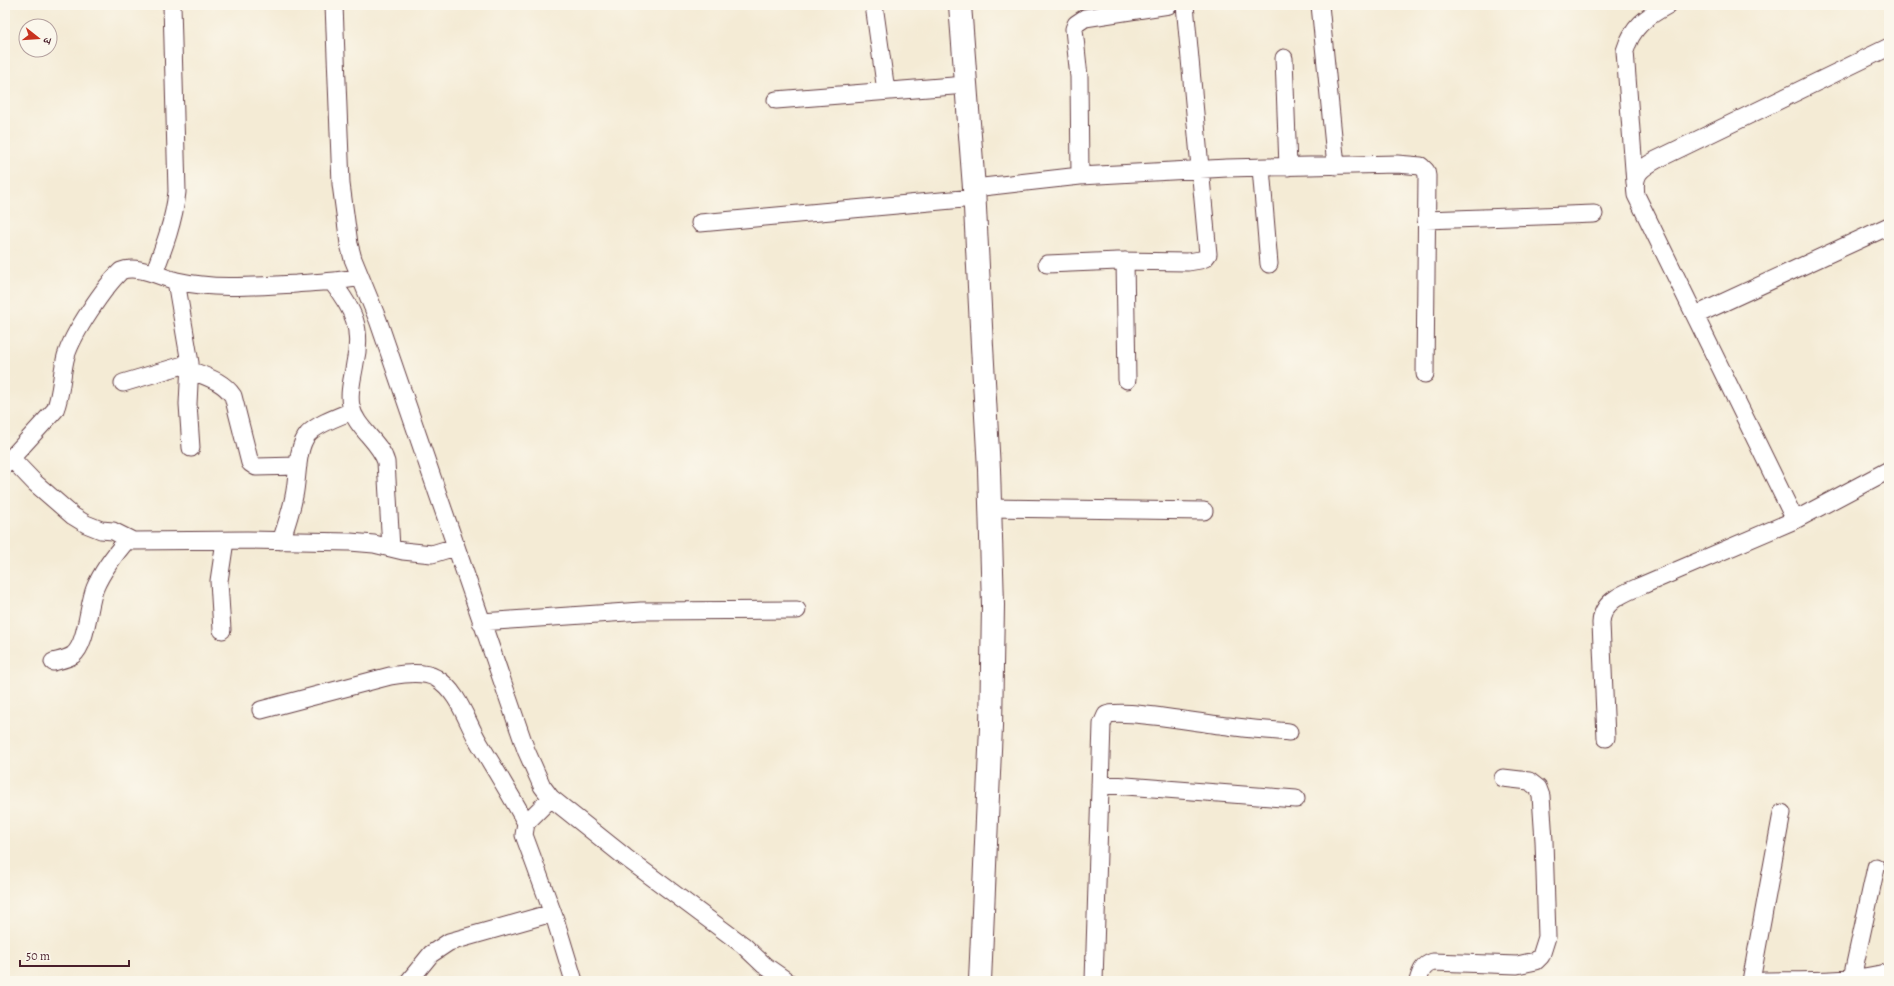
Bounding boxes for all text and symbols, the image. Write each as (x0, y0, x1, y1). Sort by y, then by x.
north arrow (18, 18, 58, 58)
text: उ (39, 35, 55, 47)
scale bar (20, 942, 129, 968)
text: 50 m (26, 948, 50, 964)

